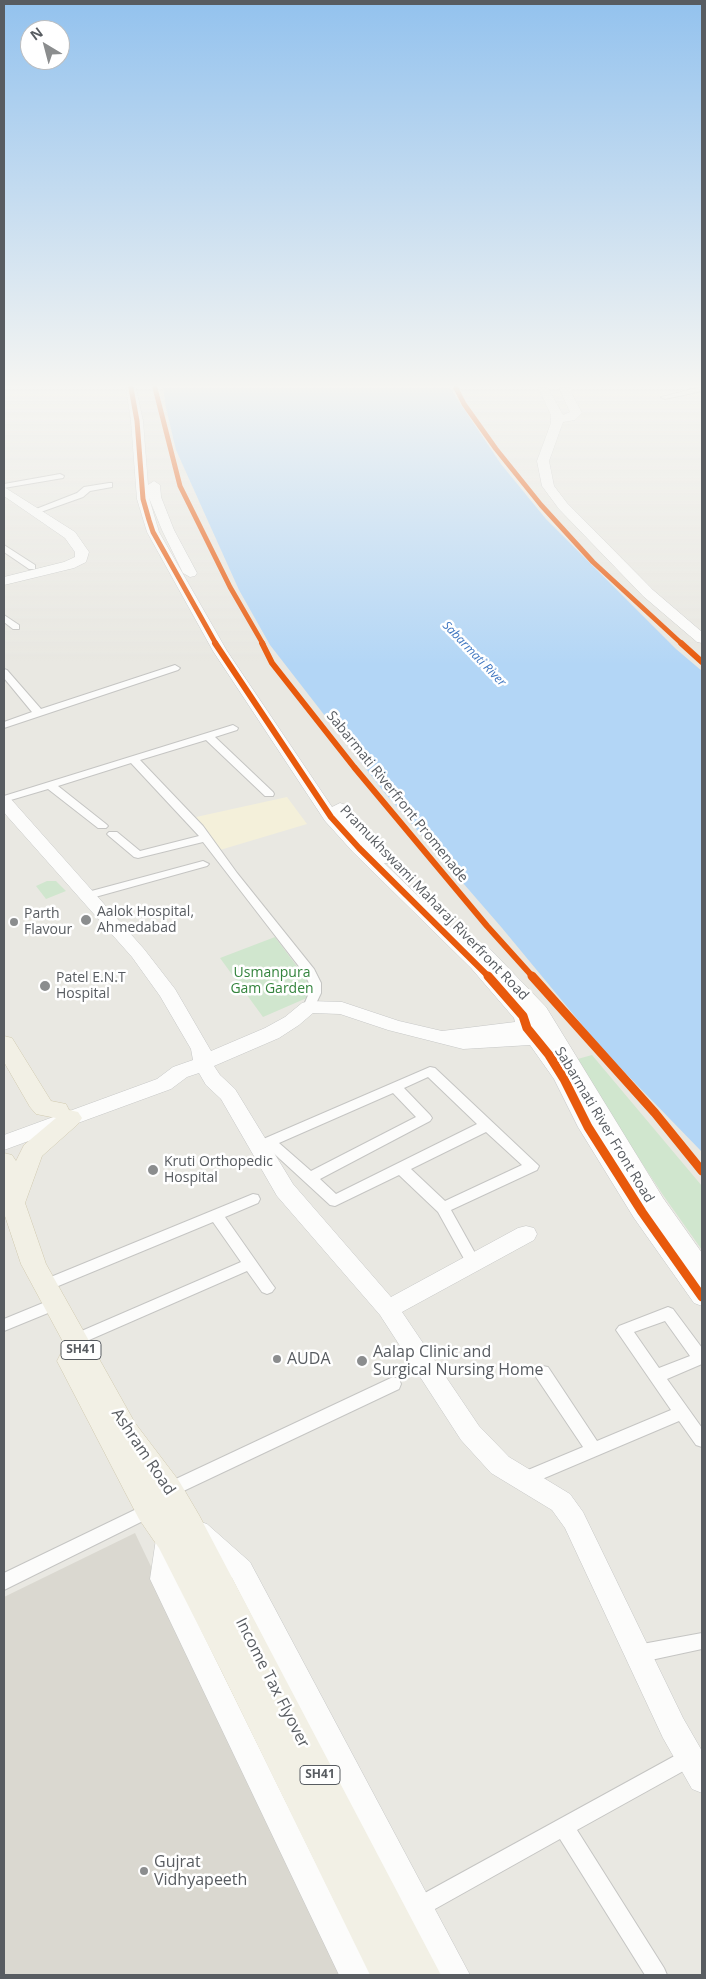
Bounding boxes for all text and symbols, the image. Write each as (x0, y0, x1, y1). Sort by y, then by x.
north arrow (20, 20, 70, 70)
text: N (26, 22, 47, 44)
water label: Sabarmati River (439, 619, 509, 689)
street label: Sabarmati Riverfront Promenade (323, 708, 471, 886)
street label: Pramukhswami Maharaj Riverfront Road (336, 802, 532, 1004)
place label: Aalok Hospital, Ahmedabad (97, 904, 194, 936)
place label: Parth Flavour (24, 906, 72, 939)
marker: Aalok Hospital, Ahmedabad (79, 913, 93, 927)
marker: Parth Flavour (8, 916, 20, 928)
park label: Usmanpura Gam Garden (230, 965, 314, 998)
place label: Patel E.N.T Hospital (56, 970, 126, 1002)
marker: Patel E.N.T Hospital (38, 979, 52, 993)
street label: Sabarmati River Front Road (551, 1044, 657, 1206)
place label: Kruti Orthopedic Hospital (164, 1154, 273, 1186)
marker: Kruti Orthopedic Hospital (146, 1163, 160, 1177)
road number: SH41 (61, 1340, 101, 1360)
place label: Aalap Clinic and Surgical Nursing Home (373, 1342, 544, 1380)
place label: AUDA (287, 1349, 331, 1369)
marker: AUDA (271, 1353, 283, 1365)
marker: Aalap Clinic and Surgical Nursing Home (355, 1354, 369, 1368)
street label: Ashram Road (107, 1405, 179, 1499)
street label: Income Tax Flyover (231, 1615, 313, 1751)
road number: SH41 (300, 1766, 340, 1784)
place label: Gujrat Vidhyapeeth (154, 1852, 247, 1890)
marker: Gujrat Vidhyapeeth (138, 1865, 150, 1877)

